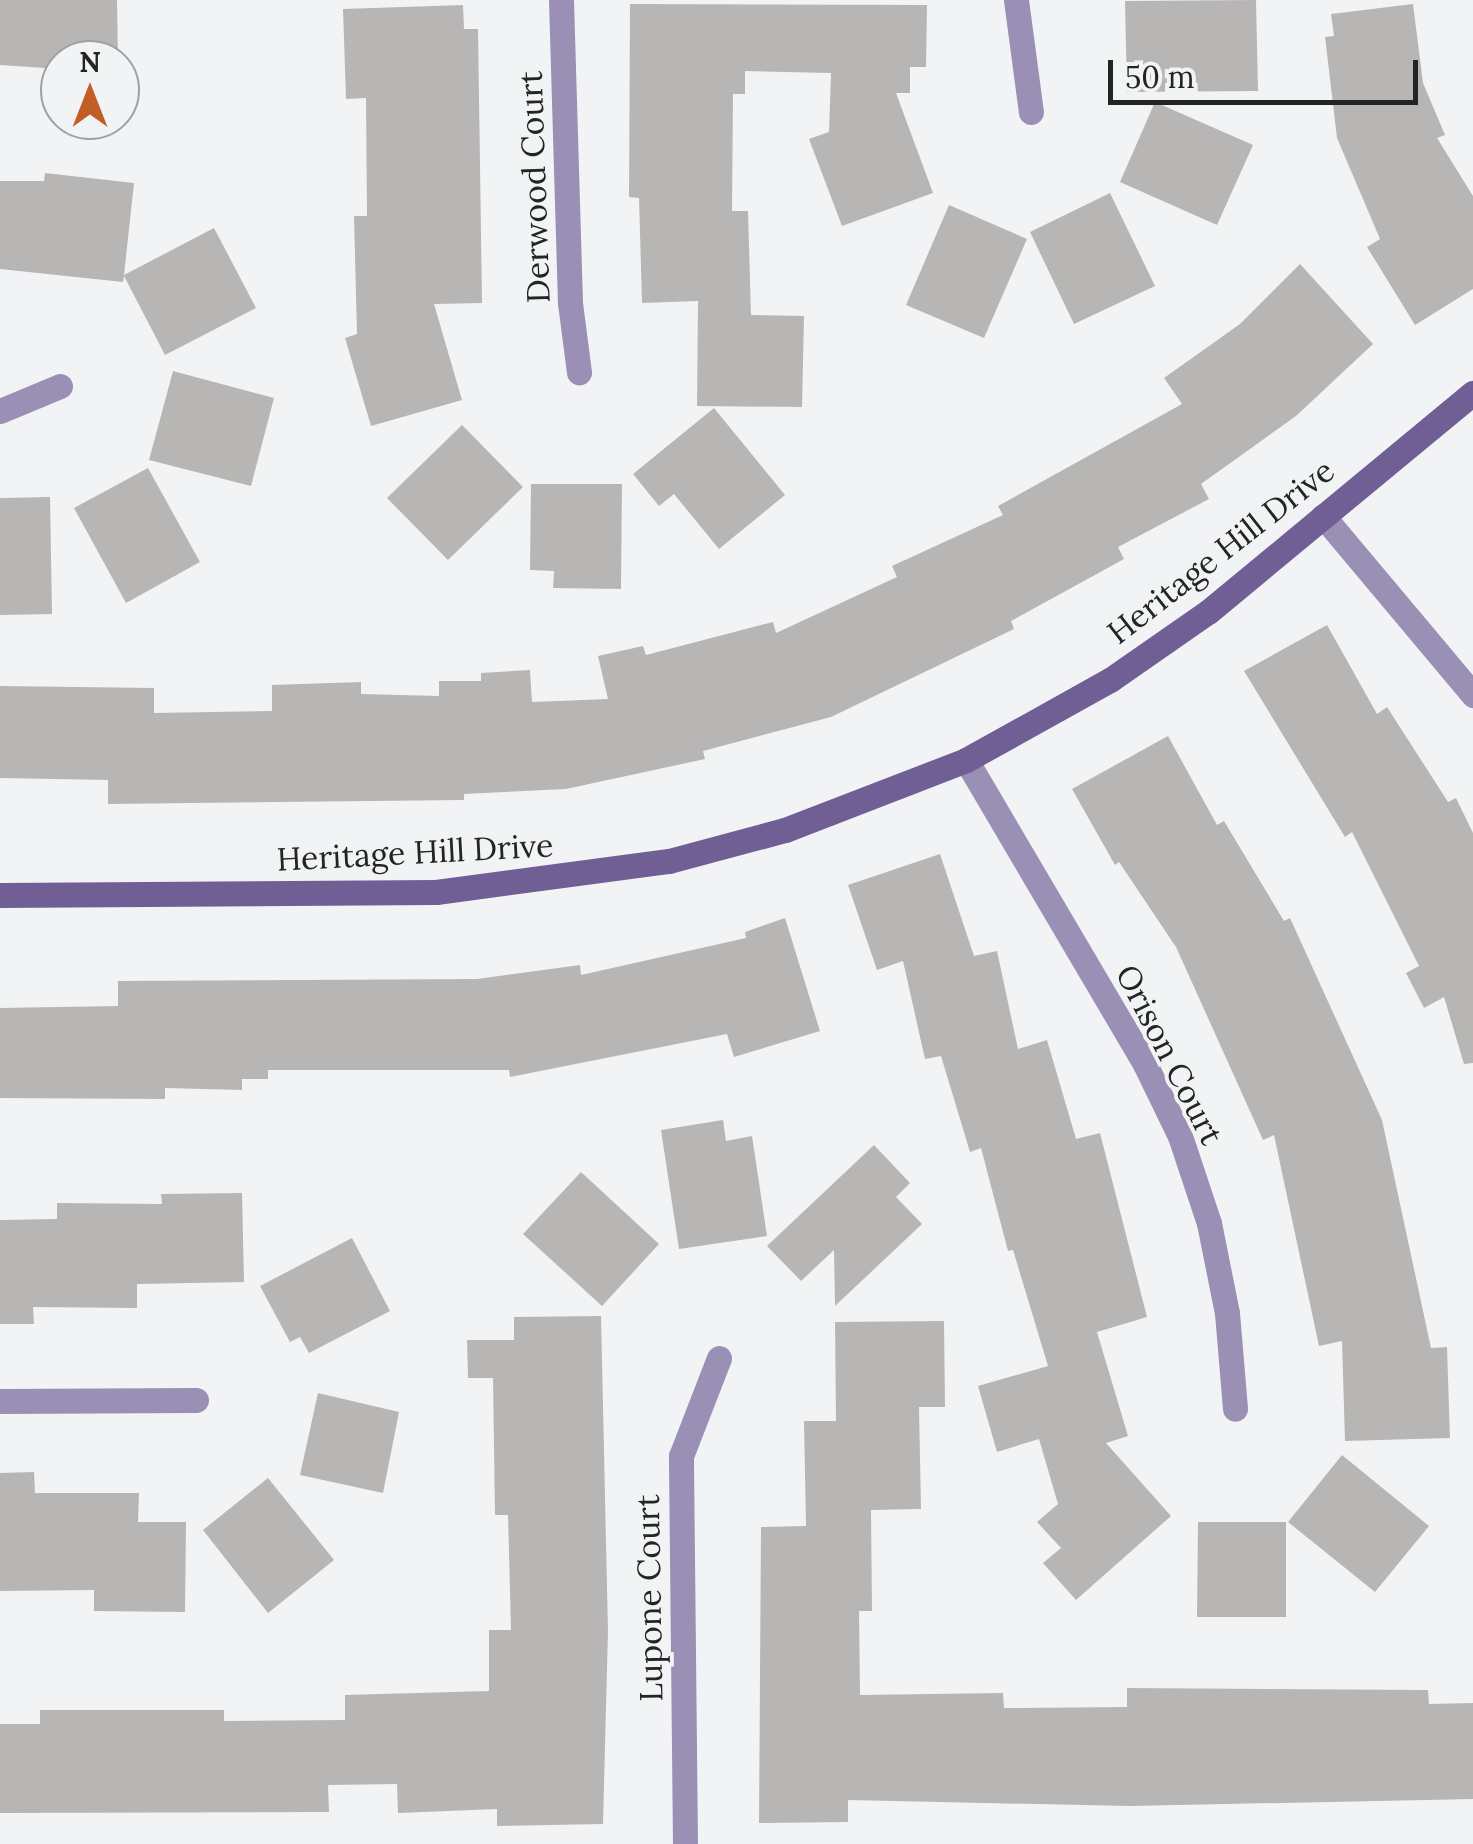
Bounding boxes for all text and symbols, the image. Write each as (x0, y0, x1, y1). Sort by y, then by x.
north arrow (40, 40, 140, 140)
scale bar (1113, 40, 1423, 102)
text: N (79, 44, 101, 80)
text: 50 m (1125, 58, 1195, 96)
street label: Derwood Court (512, 70, 558, 304)
street label: Heritage Hill Drive (1100, 452, 1342, 652)
street label: Heritage Hill Drive (276, 827, 554, 879)
street label: Orison Court (1107, 959, 1231, 1151)
street label: Lupone Court (629, 1494, 671, 1702)

